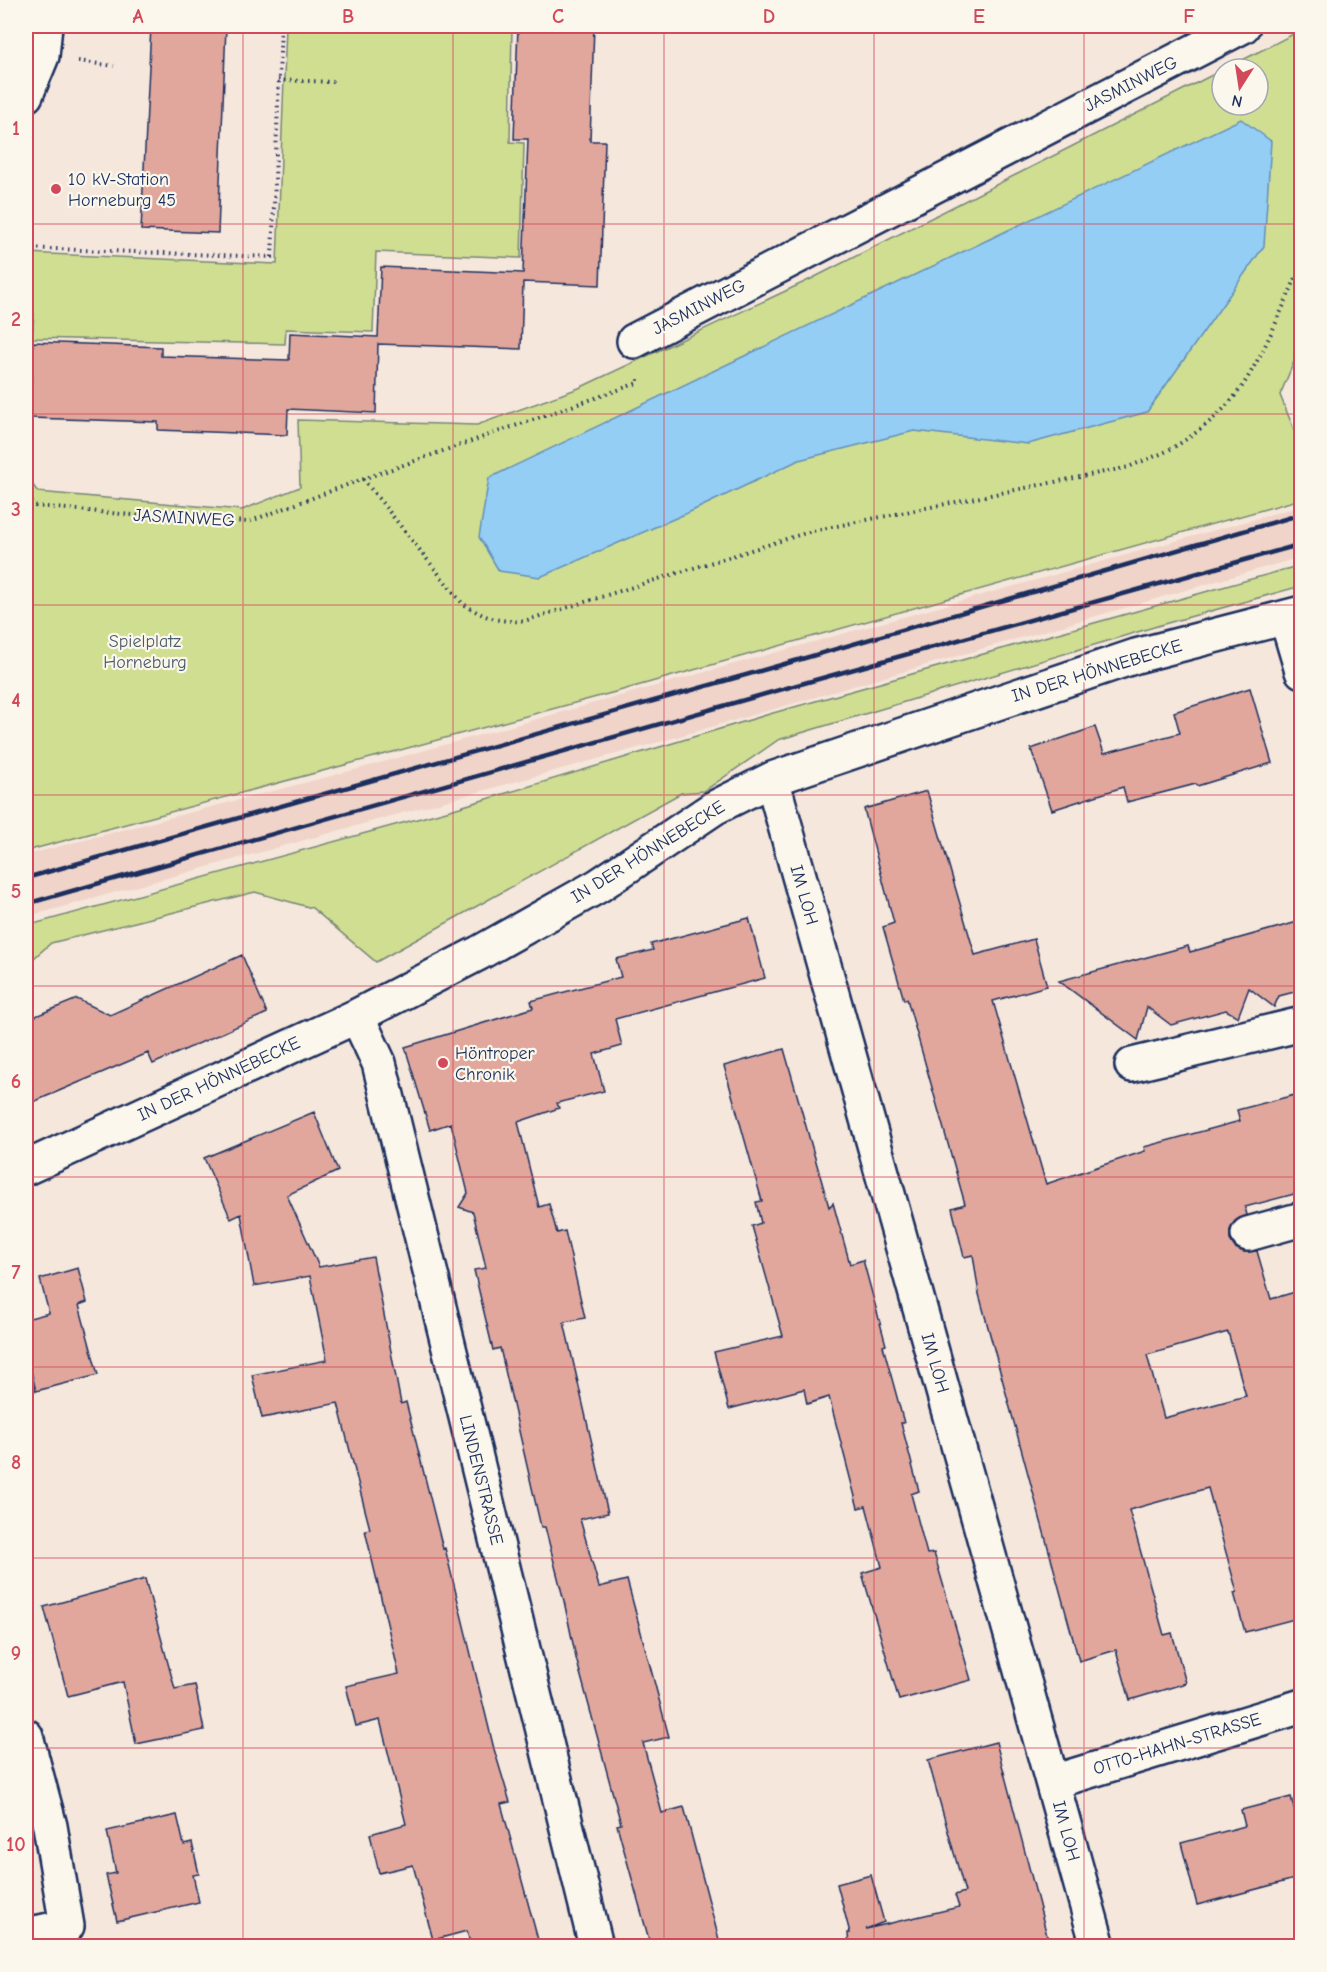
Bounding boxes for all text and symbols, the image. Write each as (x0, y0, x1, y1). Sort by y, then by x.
text: A (132, 5, 144, 28)
text: B (342, 5, 354, 28)
text: C (552, 5, 564, 28)
text: D (763, 5, 775, 28)
text: E (973, 5, 985, 28)
text: F (1183, 5, 1195, 28)
street label: JASMINWEG (1081, 51, 1181, 116)
north arrow (1210, 57, 1270, 117)
text: N (1230, 91, 1244, 111)
text: 1 (12, 117, 20, 140)
place label: 10 kV-Station Horneburg 45 (68, 169, 176, 211)
marker: 10 kV-Station Horneburg 45 (49, 182, 63, 196)
street label: JASMINWEG (649, 274, 749, 339)
text: 2 (11, 308, 21, 331)
text: 3 (11, 498, 21, 521)
street label: JASMINWEG (133, 505, 235, 531)
park label: Spielplatz Horneburg (103, 631, 187, 673)
street label: IN DER HÖNNEBECKE (1009, 635, 1185, 707)
text: 4 (11, 689, 21, 712)
street label: IN DER HÖNNEBECKE (567, 796, 729, 908)
street label: IM LOH (785, 863, 823, 927)
text: 5 (11, 880, 21, 903)
street label: IN DER HÖNNEBECKE (134, 1032, 304, 1126)
place label: Höntroper Chronik (455, 1043, 536, 1085)
marker: Höntroper Chronik (436, 1056, 450, 1070)
text: 6 (11, 1070, 21, 1093)
text: 7 (12, 1261, 21, 1284)
street label: IM LOH (916, 1331, 954, 1395)
street label: LINDENSTRASSE (455, 1413, 507, 1547)
text: 8 (11, 1451, 21, 1474)
text: 9 (11, 1642, 21, 1665)
street label: OTTO-HAHN-STRASSE (1091, 1708, 1264, 1780)
street label: IM LOH (1048, 1799, 1084, 1863)
text: 10 (6, 1833, 26, 1856)

